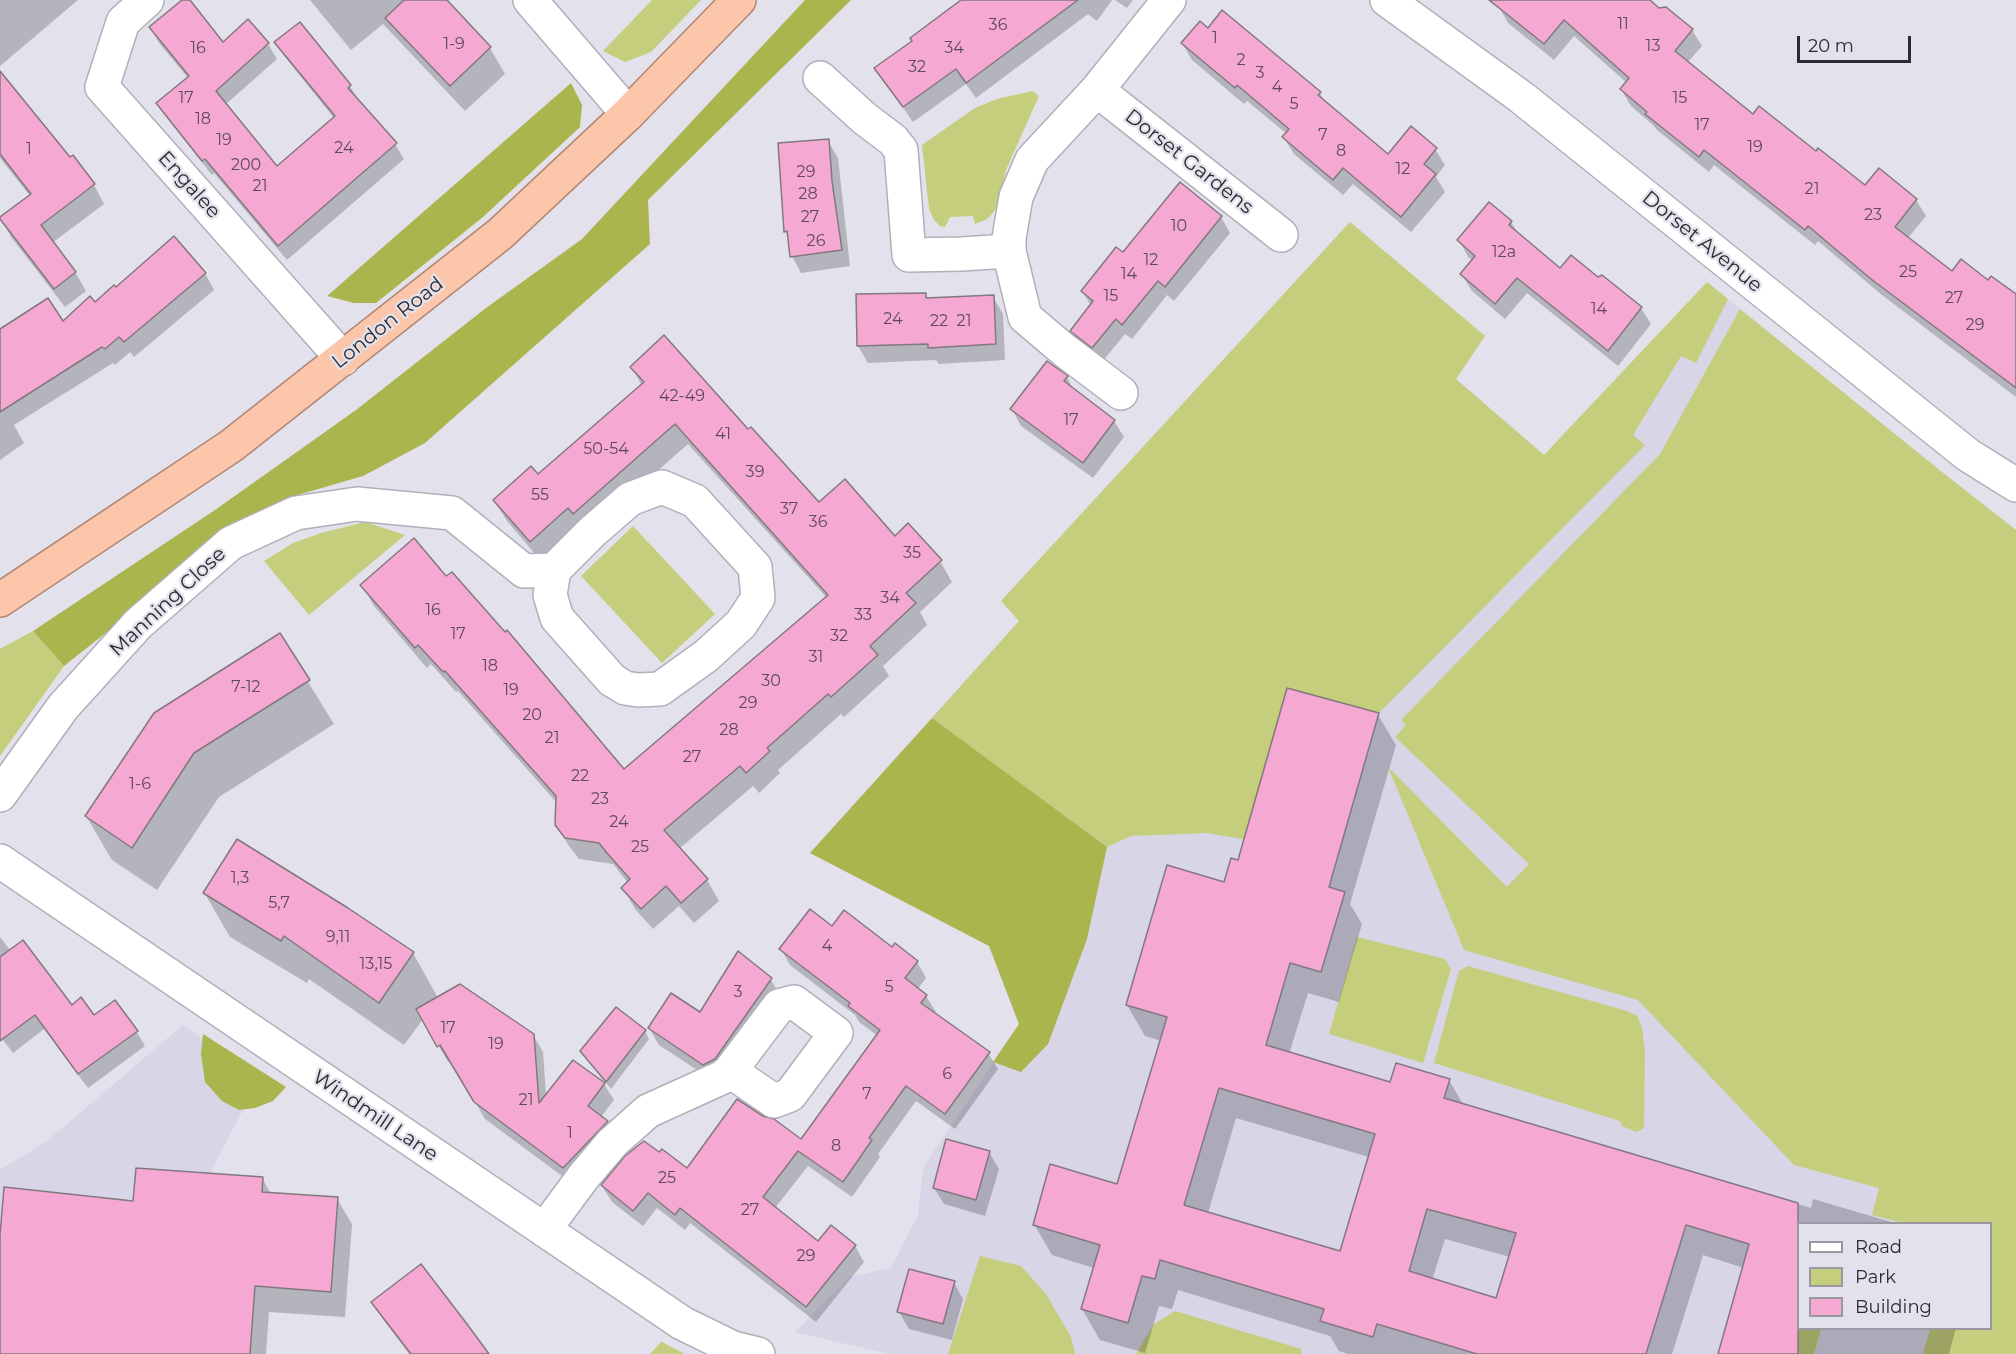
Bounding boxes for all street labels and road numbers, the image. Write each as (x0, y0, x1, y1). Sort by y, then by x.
street label: Dorset Gardens (1120, 104, 1258, 220)
street label: Engalee (153, 147, 225, 223)
street label: Dorset Avenue (1637, 186, 1767, 298)
street label: London Road (327, 272, 449, 374)
street label: Manning Close (105, 542, 231, 662)
street label: Windmill Lane (308, 1065, 442, 1167)

